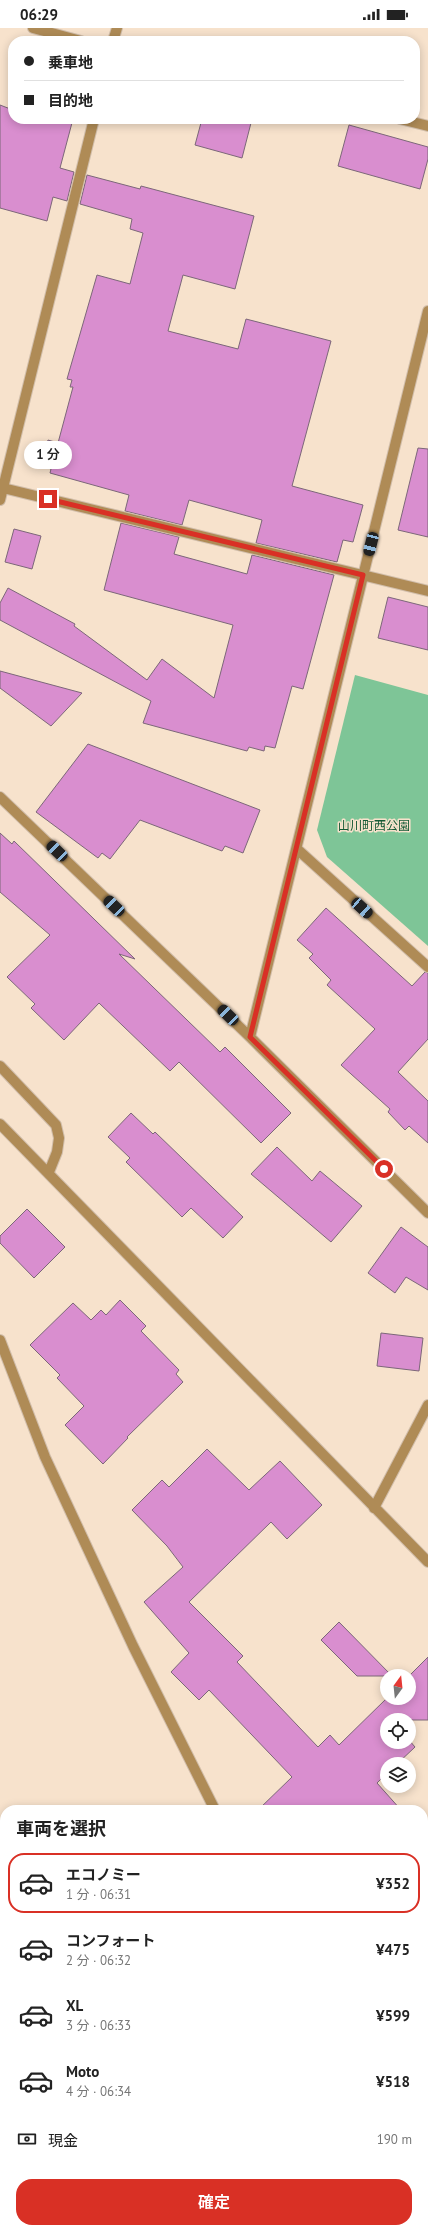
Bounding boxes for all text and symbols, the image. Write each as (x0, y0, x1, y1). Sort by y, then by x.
text: 06:29 (20, 5, 58, 24)
text: 乗車地 (48, 53, 93, 72)
text: 目的地 (48, 91, 93, 110)
callout: 1 分 (24, 441, 72, 469)
text: 1 分 (36, 446, 60, 463)
route end (39, 490, 57, 508)
car (362, 531, 380, 557)
park label: 山川町西公園 (338, 818, 410, 833)
car (44, 838, 70, 864)
car (101, 893, 127, 919)
car (349, 896, 375, 920)
car (215, 1002, 241, 1028)
route start (375, 1160, 393, 1178)
north arrow (380, 1669, 416, 1705)
map controls (380, 1669, 416, 1793)
button: locate (380, 1713, 416, 1749)
button: layers (380, 1757, 416, 1793)
text: 車両を選択 (16, 1817, 106, 1840)
icon: car (18, 1865, 54, 1901)
text: エコノミー (66, 1865, 141, 1884)
text: ¥352 (376, 1874, 410, 1893)
text: 1 分 · 06:31 (66, 1886, 131, 1903)
icon: car (18, 1931, 54, 1967)
text: コンフォート (66, 1931, 156, 1950)
text: ¥475 (376, 1940, 410, 1959)
text: 2 分 · 06:32 (66, 1952, 131, 1969)
text: XL (66, 1996, 83, 2015)
icon: car (18, 1997, 54, 2033)
text: ¥599 (376, 2006, 410, 2025)
text: 3 分 · 06:33 (66, 2017, 131, 2034)
text: Moto (66, 2062, 99, 2081)
icon: car (18, 2063, 54, 2099)
text: ¥518 (376, 2072, 410, 2091)
text: 4 分 · 06:34 (66, 2083, 131, 2100)
icon: cash (16, 2128, 38, 2150)
text: 現金 (48, 2131, 78, 2150)
text: 190 m (377, 2131, 412, 2148)
button: 確定 (16, 2179, 412, 2225)

